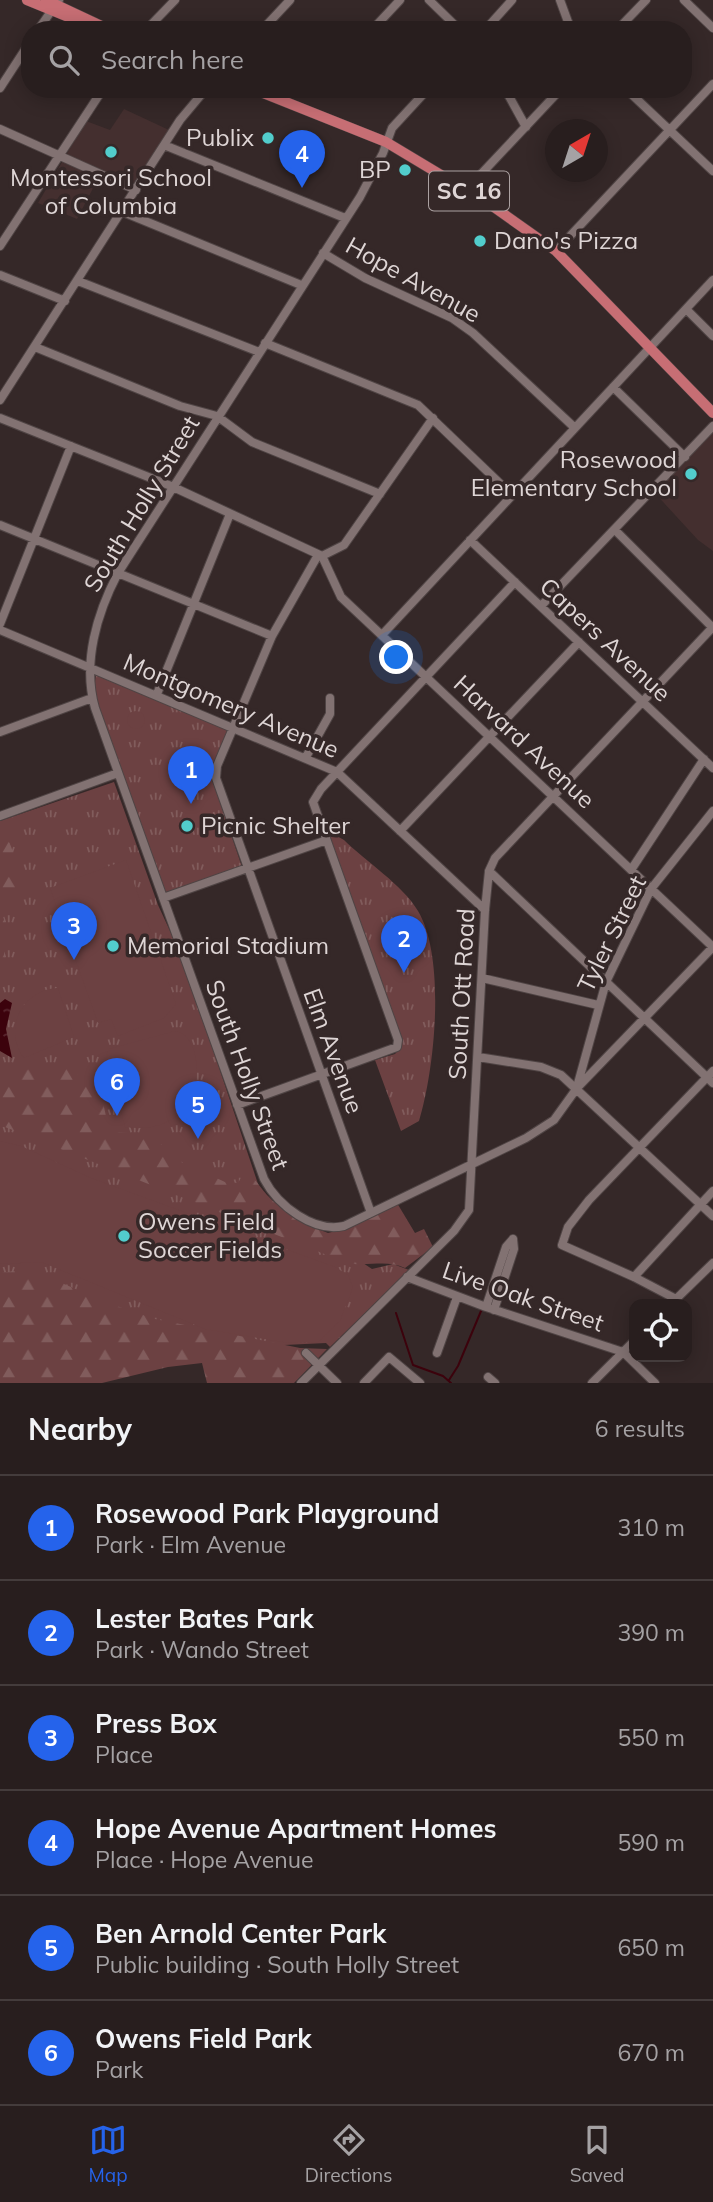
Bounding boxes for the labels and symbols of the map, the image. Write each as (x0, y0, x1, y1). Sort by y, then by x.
north arrow (545, 119, 608, 182)
place label: Publix (186, 122, 254, 152)
marker: Publix (260, 130, 276, 146)
pin: 4 (279, 130, 325, 188)
marker: Montessori School of Columbia (103, 144, 119, 160)
place label: BP (359, 154, 391, 184)
place label: Montessori School of Columbia (10, 162, 212, 220)
marker: BP (397, 162, 413, 178)
road number: SC 16 (429, 172, 509, 210)
place label: Dano's Pizza (494, 225, 638, 255)
street label: Hope Avenue (341, 230, 486, 328)
marker: Dano's Pizza (472, 233, 488, 249)
street label: South Holly Street (77, 410, 206, 597)
place label: Rosewood Elementary School (471, 444, 677, 502)
marker: Rosewood Elementary School (683, 466, 699, 482)
street label: Capers Avenue (534, 571, 677, 708)
your location (379, 640, 413, 674)
street label: Montgomery Avenue (119, 646, 344, 764)
street label: Harvard Avenue (448, 668, 601, 814)
pin: 1 (168, 746, 214, 804)
place label: Picnic Shelter (201, 810, 350, 840)
marker: Picnic Shelter (179, 818, 195, 834)
street label: Tyler Street (570, 870, 652, 997)
pin: 3 (51, 902, 97, 960)
street label: South Ott Road (442, 908, 480, 1080)
pin: 2 (381, 915, 427, 973)
place label: Memorial Stadium (127, 930, 329, 960)
marker: Memorial Stadium (105, 938, 121, 954)
street label: South Holly Street (200, 975, 296, 1174)
street label: Elm Avenue (297, 984, 370, 1117)
pin: 6 (94, 1058, 140, 1116)
pin: 5 (175, 1081, 221, 1139)
place label: Owens Field Soccer Fields (138, 1206, 282, 1264)
marker: Owens Field Soccer Fields (116, 1228, 132, 1244)
street label: Live Oak Street (439, 1254, 608, 1338)

